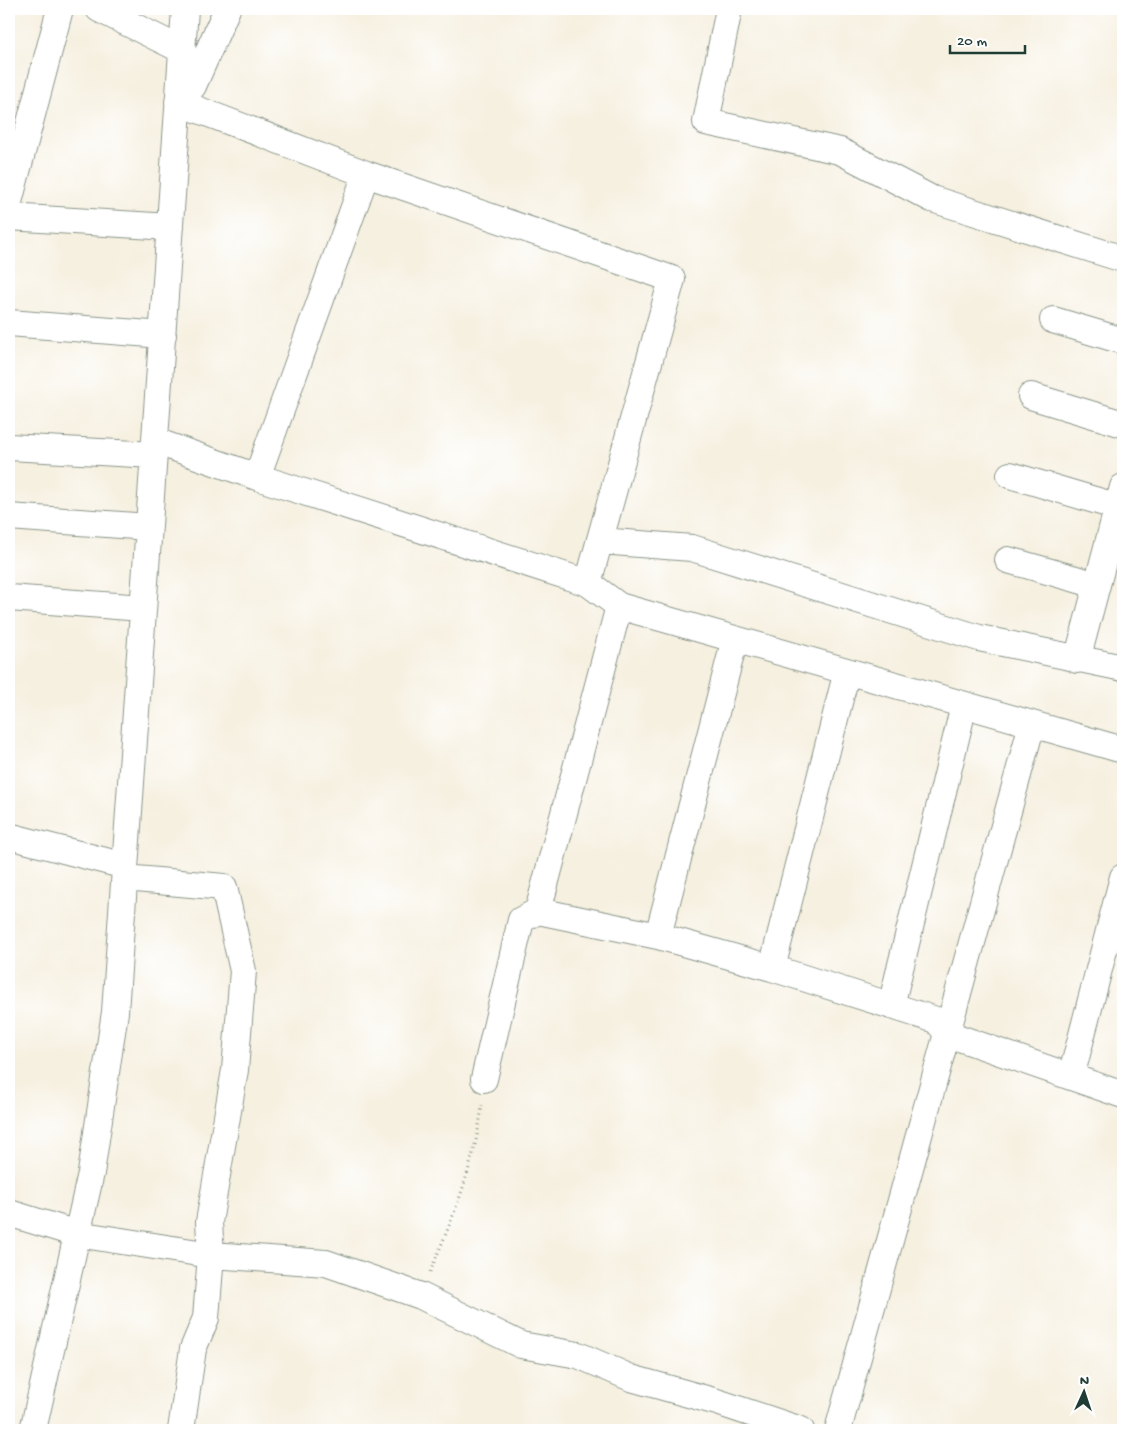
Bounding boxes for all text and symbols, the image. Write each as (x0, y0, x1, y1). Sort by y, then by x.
scale bar (950, 22, 1024, 54)
text: 20 m (957, 33, 987, 51)
north arrow (1060, 1366, 1110, 1416)
text: N (1080, 1373, 1090, 1390)

